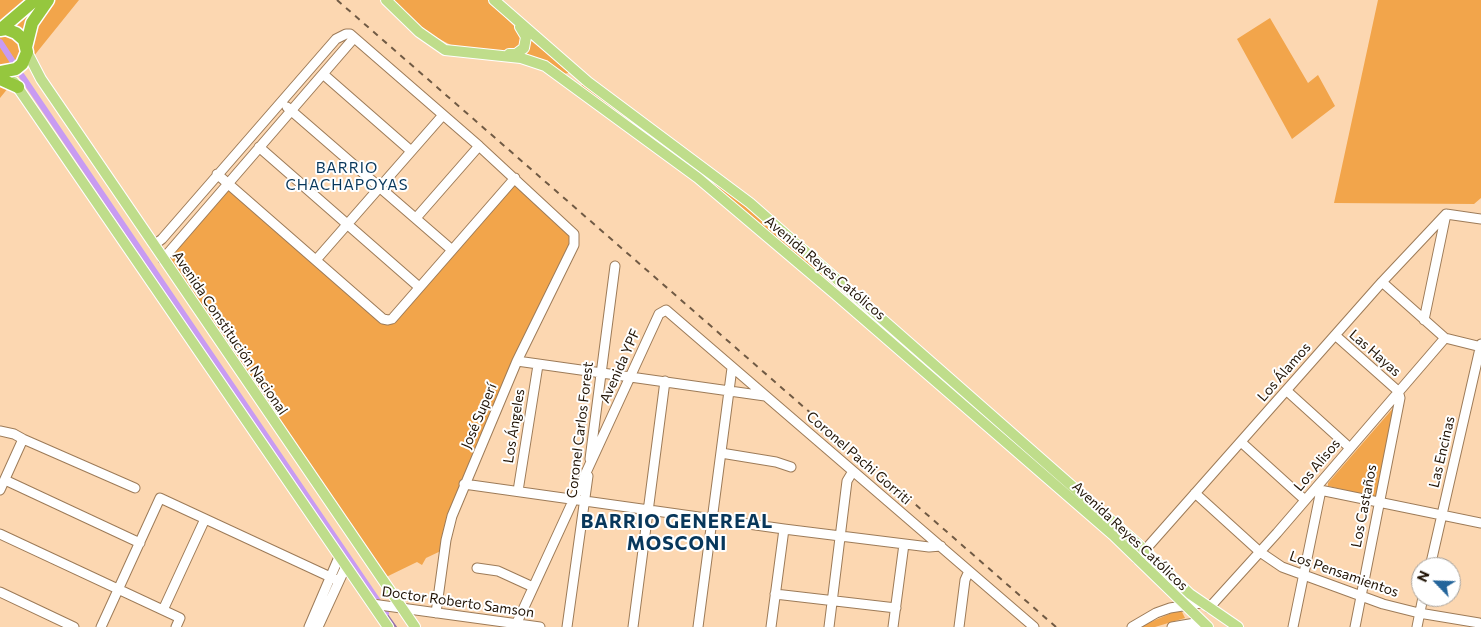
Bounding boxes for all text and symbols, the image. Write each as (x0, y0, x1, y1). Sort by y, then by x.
district label: BARRIO CHACHAPOYAS (284, 159, 410, 194)
street label: Avenida Reyes Católicos (761, 213, 889, 323)
street label: Avenida Constitución Nacional (169, 248, 291, 418)
street label: Avenida YPF (596, 326, 644, 406)
street label: Las Hayas (1346, 326, 1404, 380)
street label: Los Álamos (1254, 339, 1314, 405)
street label: Coronel Carlos Forest (563, 361, 597, 499)
street label: José Superí (458, 381, 500, 451)
street label: Los Ángeles (500, 388, 528, 464)
street label: Coronel Pachi Gorriti (803, 408, 915, 508)
street label: Las Encinas (1426, 415, 1458, 489)
street label: Los Alisos (1290, 435, 1344, 495)
street label: Los Castaños (1348, 463, 1380, 549)
street label: Avenida Reyes Católicos (1069, 478, 1191, 594)
district label: BARRIO GENEREAL MOSCONI (579, 511, 775, 555)
street label: Los Pensamientos (1287, 547, 1401, 601)
north arrow (1411, 557, 1461, 607)
text: N (1413, 568, 1433, 584)
street label: Doctor Roberto Samson (381, 583, 535, 621)

